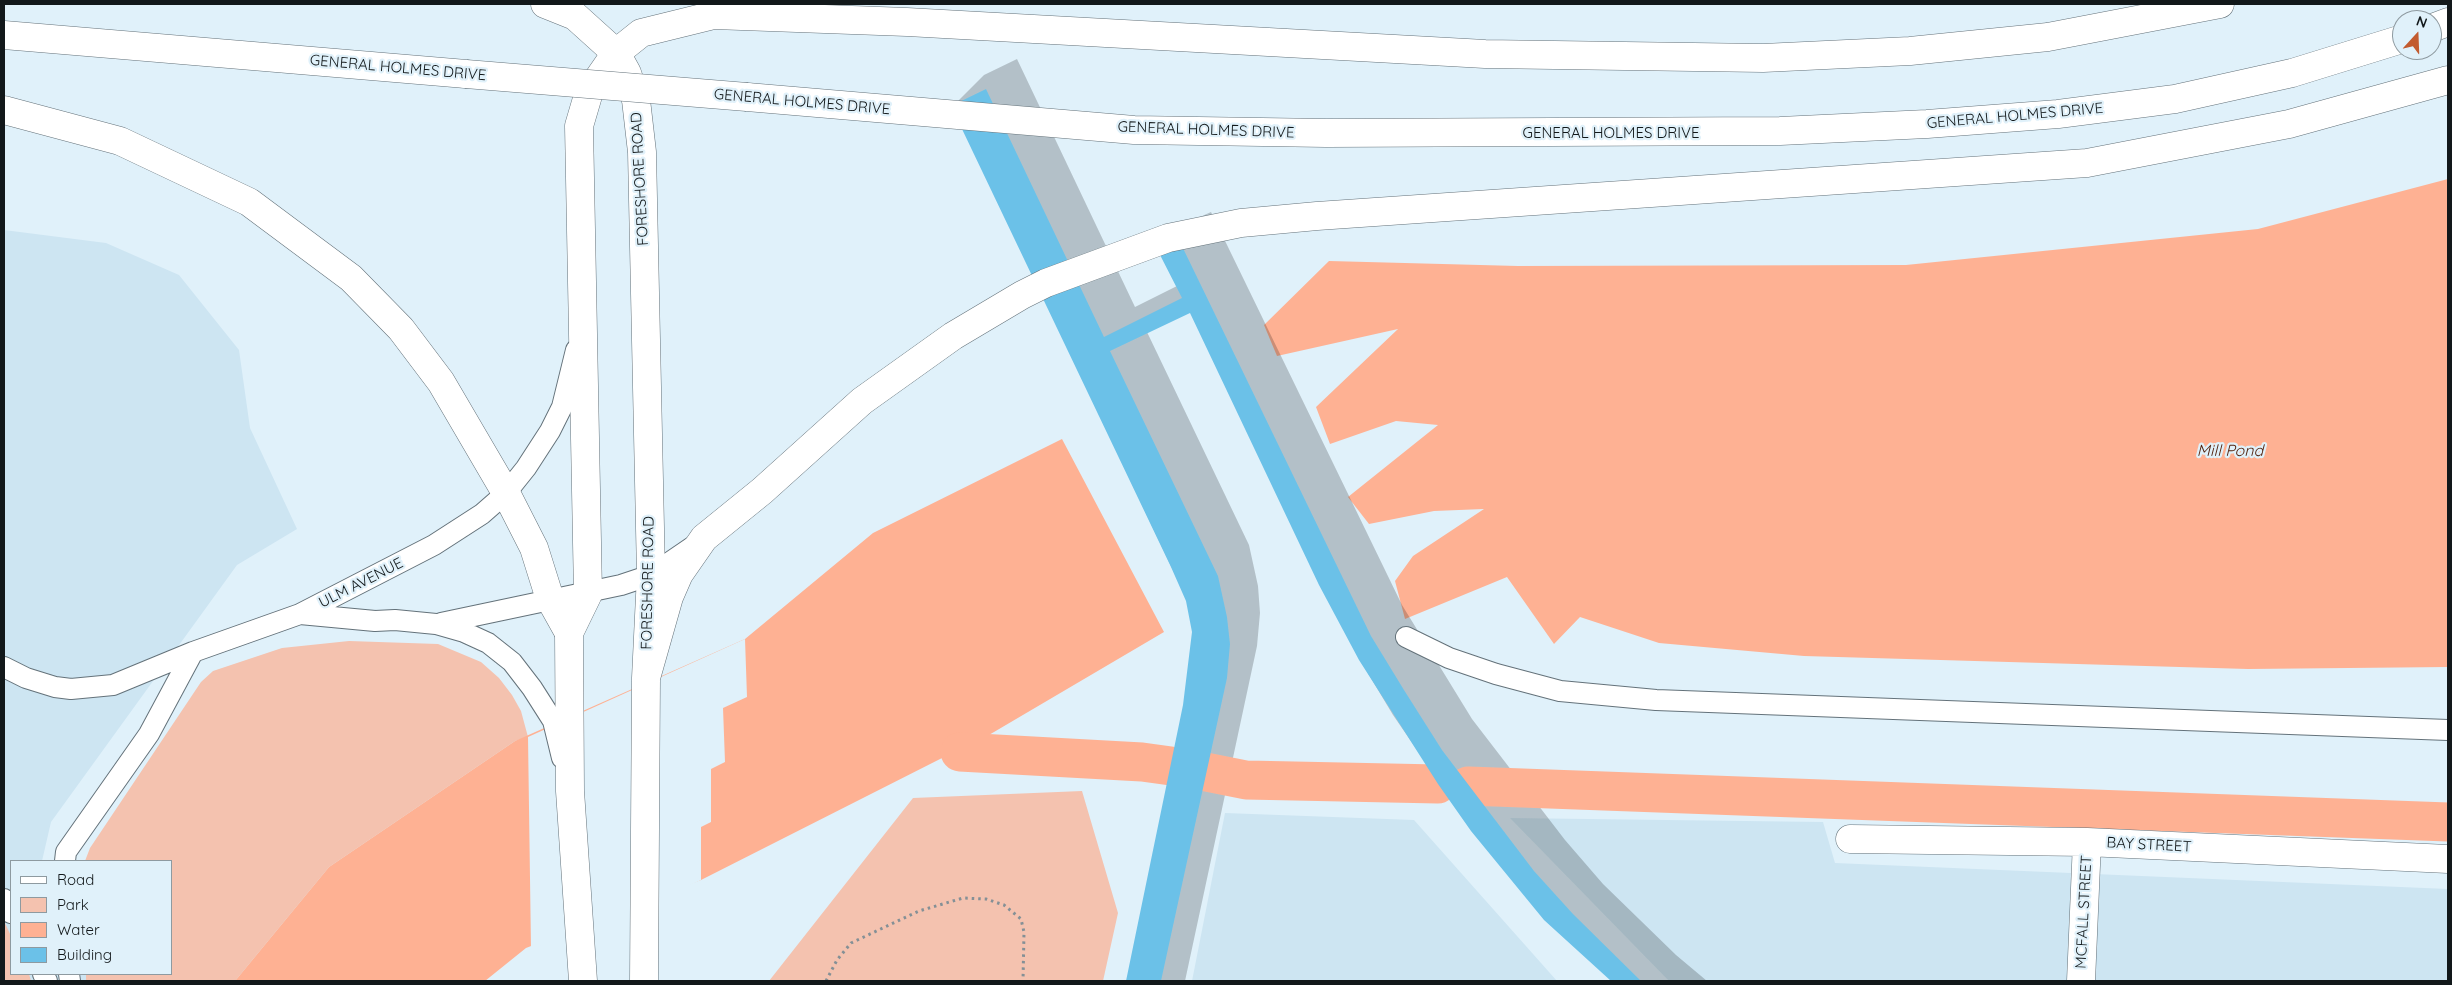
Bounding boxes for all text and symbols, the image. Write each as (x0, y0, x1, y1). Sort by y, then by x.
north arrow (2392, 10, 2442, 60)
text: N (2414, 12, 2430, 32)
street label: GENERAL HOLMES DRIVE (309, 51, 487, 85)
street label: GENERAL HOLMES DRIVE (713, 85, 891, 119)
street label: GENERAL HOLMES DRIVE (1926, 99, 2104, 133)
street label: FORESHORE ROAD (628, 112, 652, 246)
street label: GENERAL HOLMES DRIVE (1117, 118, 1295, 142)
street label: GENERAL HOLMES DRIVE (1522, 124, 1700, 142)
water label: Mill Pond (2197, 441, 2263, 461)
street label: FORESHORE ROAD (638, 516, 658, 650)
street label: ULM AVENUE (316, 554, 406, 612)
street label: BAY STREET (2106, 834, 2192, 856)
street label: MCFALL STREET (2072, 855, 2096, 969)
legend (10, 860, 172, 975)
text: Road (57, 870, 94, 889)
text: Park (57, 895, 89, 914)
text: Water (57, 920, 100, 939)
text: Building (57, 945, 112, 964)

